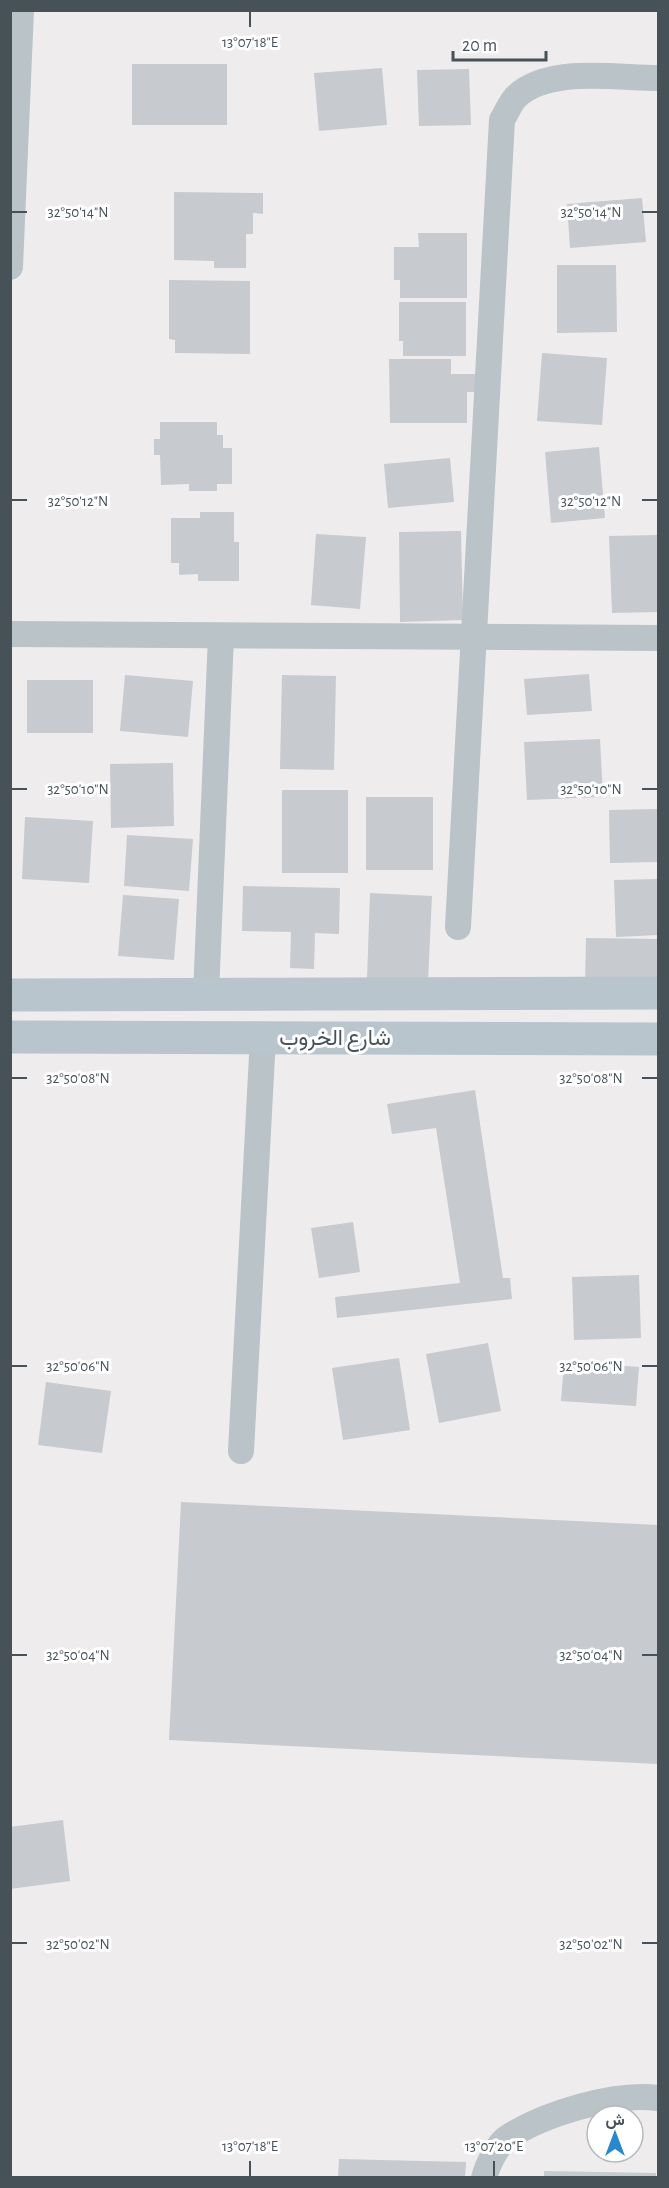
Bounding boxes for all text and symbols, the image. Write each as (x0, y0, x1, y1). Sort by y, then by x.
scale bar (453, 24, 546, 62)
text: 13°07'18"E (222, 35, 278, 50)
text: 20 m (462, 37, 497, 55)
text: 32°50'14"N (48, 205, 108, 220)
text: 32°50'14"N (561, 205, 621, 220)
text: 32°50'12"N (48, 494, 108, 509)
text: 32°50'12"N (561, 494, 621, 509)
text: 32°50'10"N (47, 782, 109, 797)
text: 32°50'10"N (560, 782, 622, 797)
street label: شارع الخروب (279, 1027, 391, 1052)
text: 32°50'08"N (46, 1071, 110, 1086)
text: 32°50'08"N (559, 1071, 623, 1086)
text: 32°50'06"N (46, 1359, 110, 1374)
text: 32°50'06"N (559, 1359, 623, 1374)
text: 32°50'04"N (46, 1648, 110, 1663)
text: 32°50'04"N (559, 1648, 623, 1663)
text: 32°50'02"N (46, 1937, 110, 1952)
text: 32°50'02"N (559, 1937, 623, 1952)
north arrow (585, 2104, 645, 2164)
text: ش (605, 2112, 625, 2129)
text: 13°07'18"E (222, 2139, 278, 2154)
text: 13°07'20"E (465, 2139, 523, 2154)

